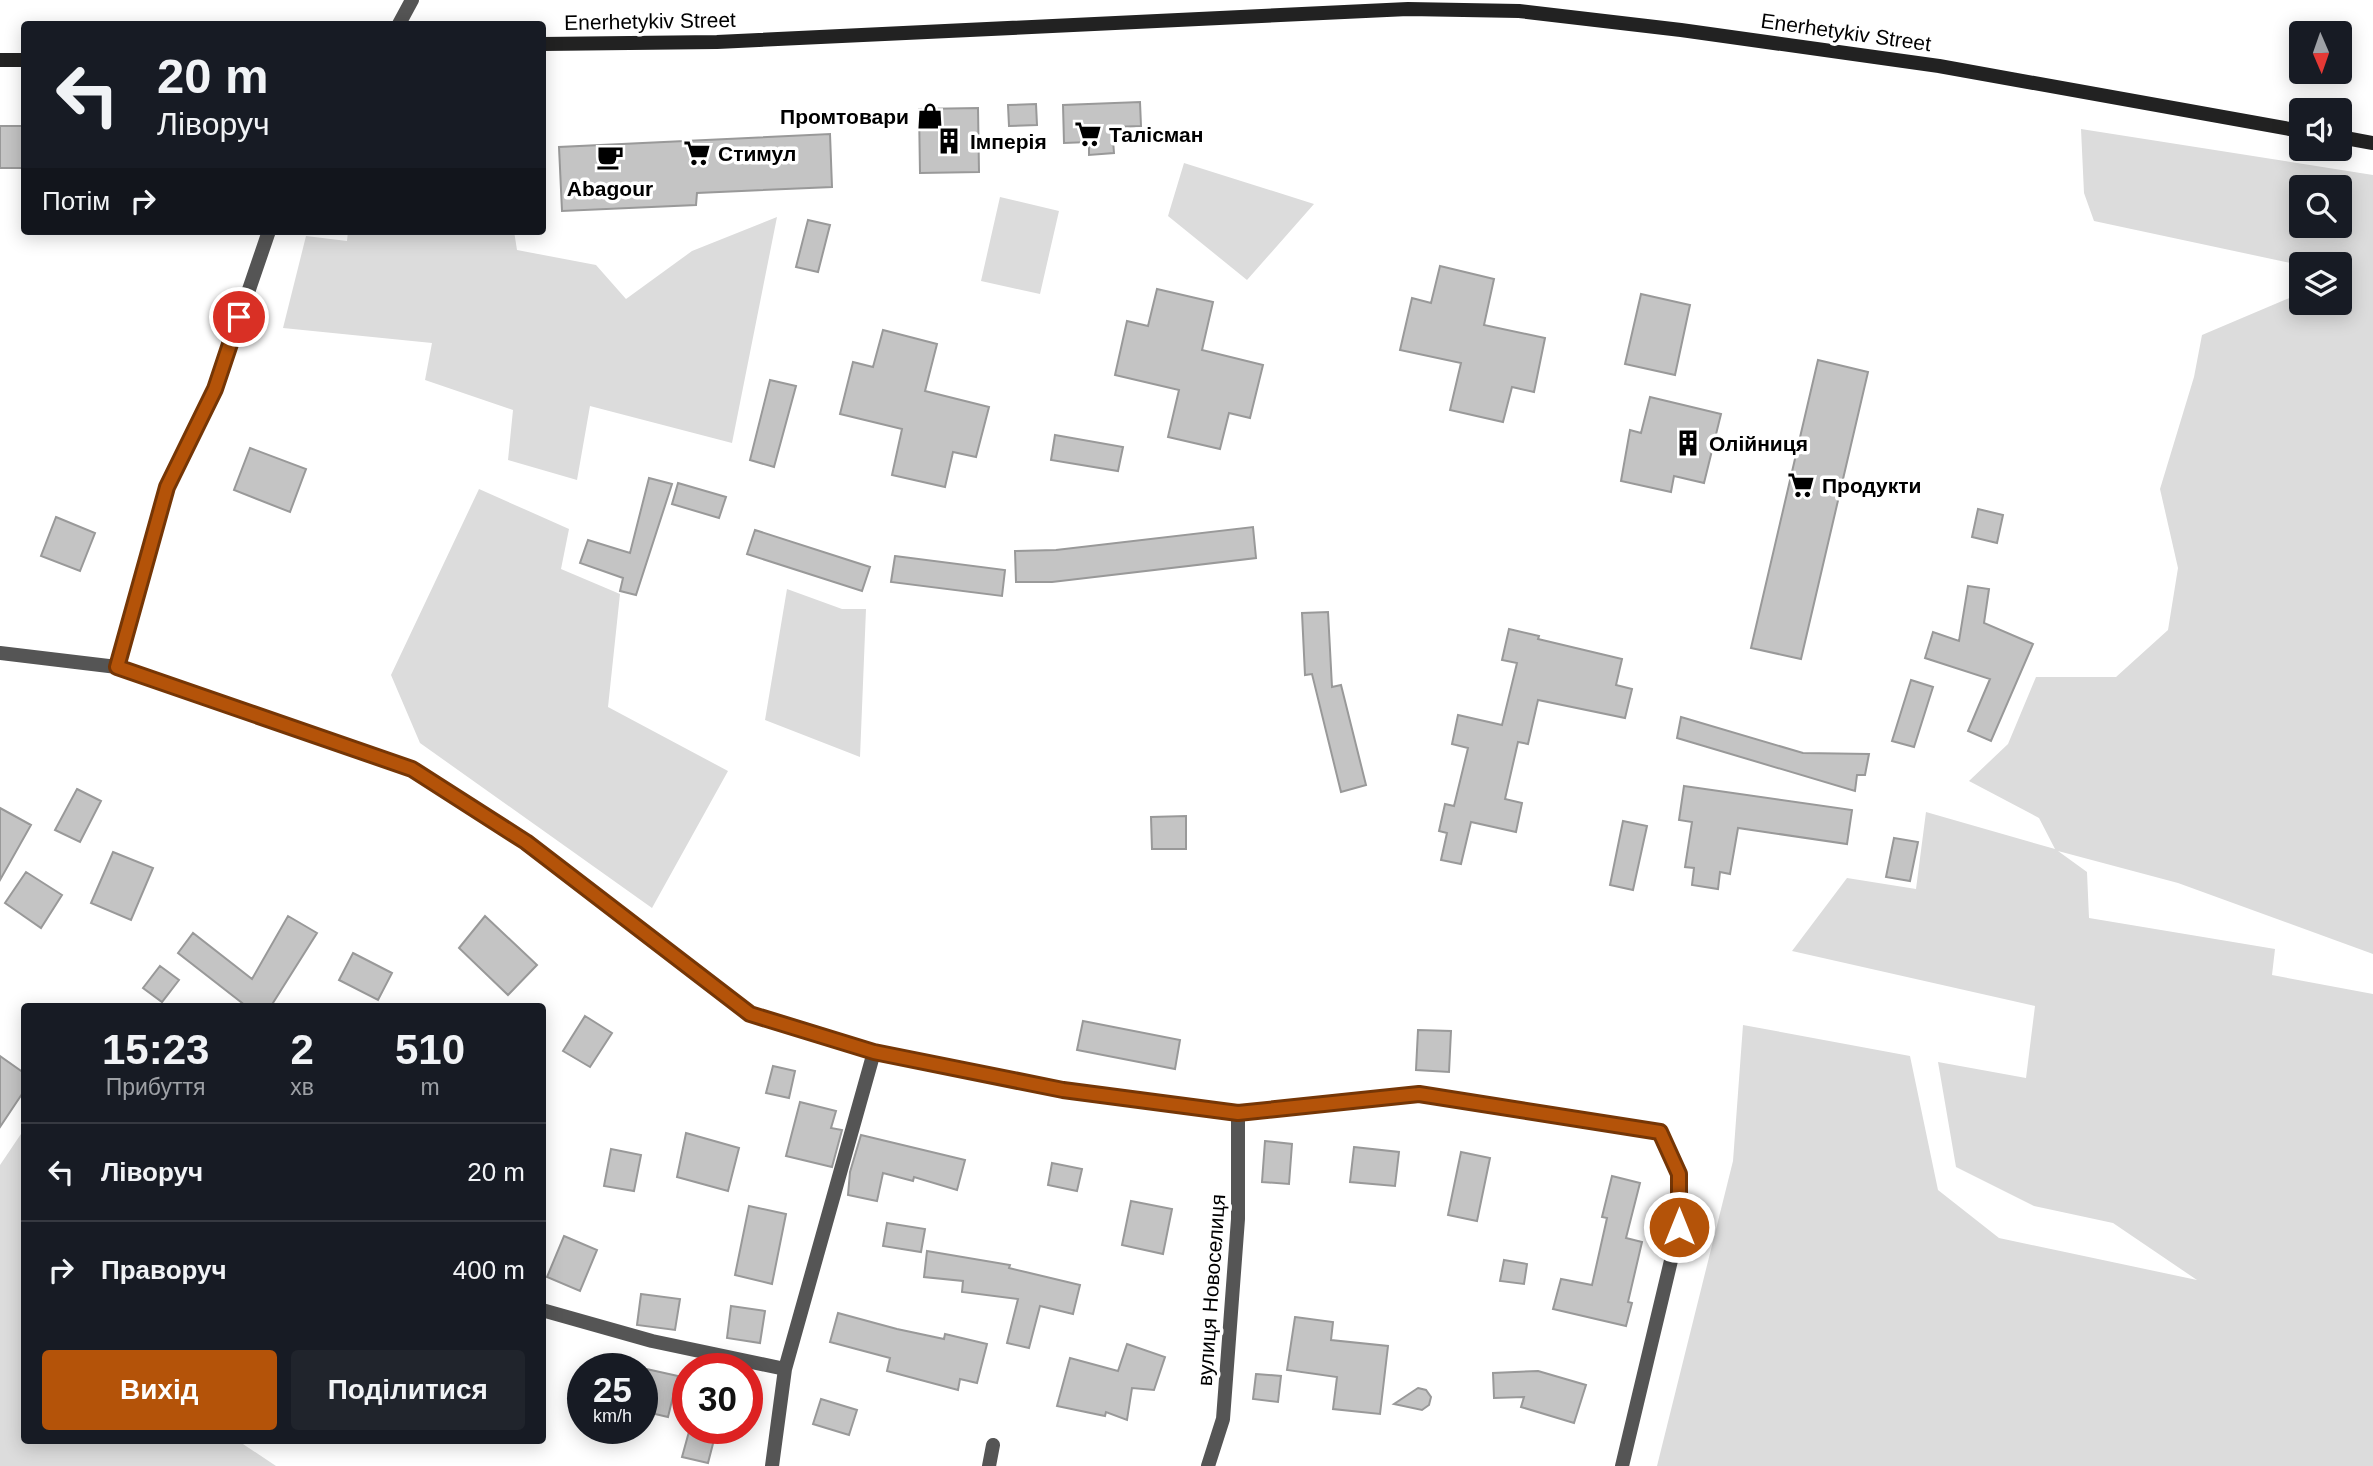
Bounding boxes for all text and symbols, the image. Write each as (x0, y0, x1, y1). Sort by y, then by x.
street label: Enerhetykiv Street (564, 8, 736, 34)
street label: Enerhetykiv Street (1759, 9, 1933, 55)
north arrow (2289, 21, 2352, 84)
map controls (2289, 21, 2352, 315)
icon: left (42, 49, 133, 140)
text: 20 m (157, 49, 269, 103)
button: sound (2289, 98, 2352, 161)
shop icon: Промтовари (915, 101, 945, 131)
place label: Промтовари (780, 105, 909, 128)
text: Ліворуч (157, 106, 270, 142)
supermarket icon: Талісман (1073, 119, 1103, 149)
place label: Талісман (1109, 123, 1203, 146)
building icon: Імперія (934, 126, 964, 156)
place label: Імперія (970, 130, 1047, 153)
supermarket icon: Стимул (682, 138, 712, 168)
cafe icon: Abagour (595, 142, 625, 172)
place label: Стимул (718, 142, 796, 165)
button: search (2289, 175, 2352, 238)
place label: Abagour (567, 177, 653, 200)
icon: right (124, 182, 162, 220)
text: Потім (42, 186, 110, 216)
button: layers (2289, 252, 2352, 315)
pin (209, 287, 269, 347)
icon: arrive (220, 298, 258, 336)
building icon: Олійниця (1673, 428, 1703, 458)
place label: Олійниця (1709, 432, 1808, 455)
supermarket icon: Продукти (1786, 470, 1816, 500)
place label: Продукти (1822, 474, 1921, 497)
text: 15:23 (102, 1026, 209, 1073)
text: 2 (290, 1026, 314, 1073)
text: 510 (395, 1026, 465, 1073)
text: Прибуття (106, 1074, 206, 1100)
text: хв (290, 1074, 314, 1100)
text: m (420, 1074, 440, 1100)
icon: left (42, 1153, 80, 1191)
text: Ліворуч (101, 1157, 203, 1187)
text: 20 m (467, 1157, 525, 1187)
position arrow (1642, 1190, 1716, 1264)
street label: вулиця Новоселиця (1193, 1193, 1229, 1387)
icon: right (42, 1251, 80, 1289)
text: Праворуч (101, 1255, 227, 1285)
text: 400 m (453, 1255, 525, 1285)
button: Вихід (42, 1350, 277, 1430)
button: Поділитися (291, 1350, 525, 1430)
speed limit sign: 30 (672, 1353, 763, 1444)
text: 25 (593, 1370, 632, 1409)
text: km/h (593, 1406, 632, 1426)

